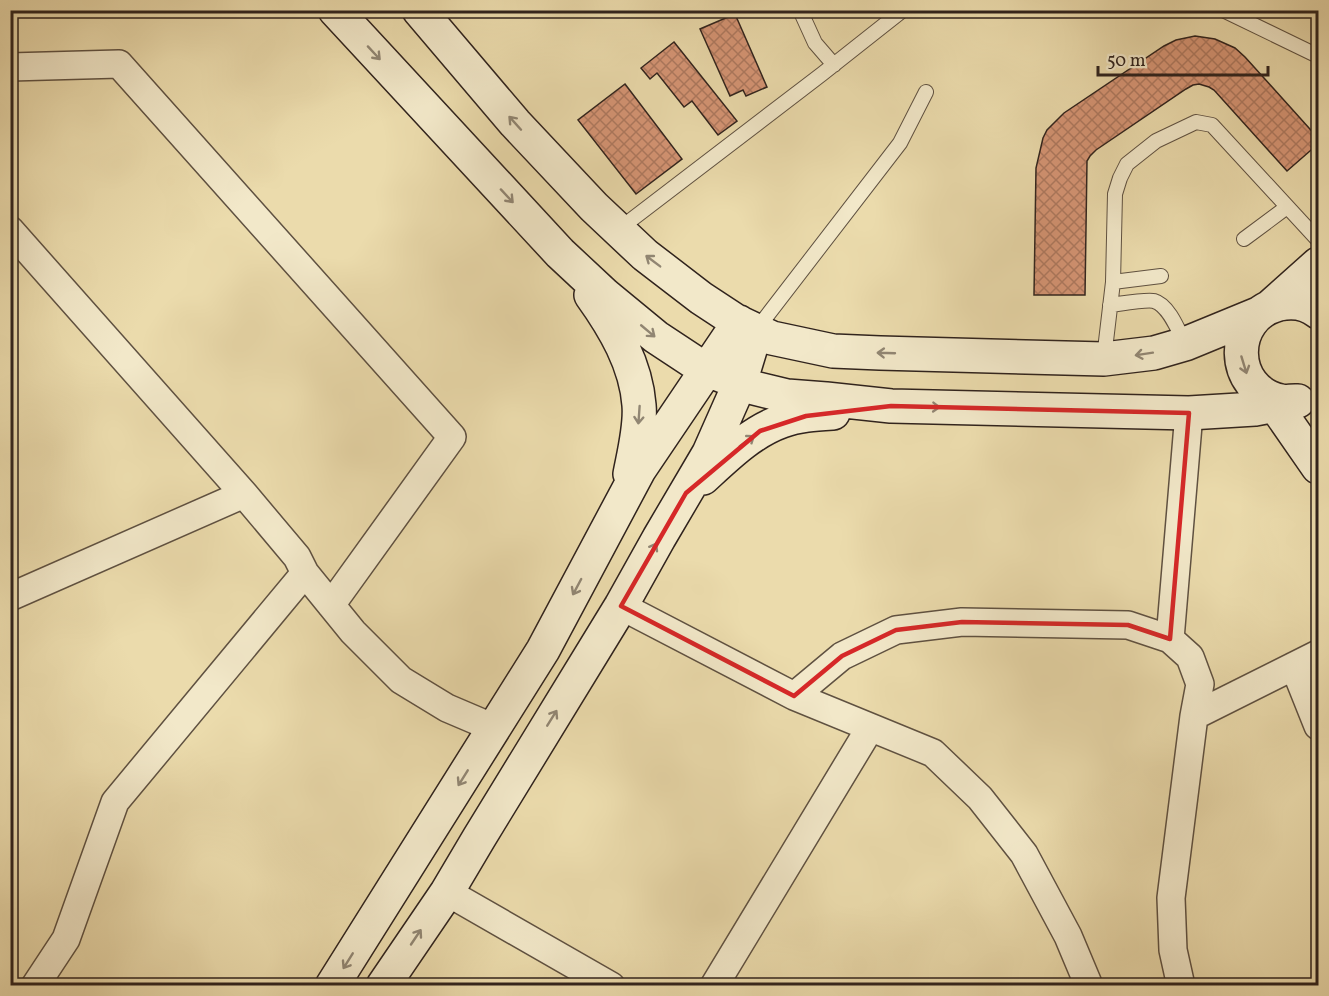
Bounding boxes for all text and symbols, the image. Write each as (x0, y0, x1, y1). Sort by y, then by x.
scale bar (1098, 39, 1268, 77)
one-way arrow (367, 46, 382, 61)
text: 50 m (1107, 49, 1146, 74)
one-way arrow (508, 116, 522, 131)
one-way arrow (500, 188, 514, 203)
one-way arrow (645, 255, 661, 268)
one-way arrow (640, 324, 656, 337)
one-way arrow (877, 348, 897, 359)
one-way arrow (1135, 349, 1154, 360)
one-way arrow (1239, 355, 1250, 374)
one-way arrow (921, 401, 941, 413)
one-way arrow (633, 405, 644, 425)
one-way arrow (738, 435, 754, 447)
one-way arrow (646, 543, 658, 560)
one-way arrow (571, 577, 582, 595)
one-way arrow (547, 710, 559, 727)
one-way arrow (456, 769, 468, 786)
one-way arrow (410, 930, 422, 946)
one-way arrow (341, 952, 354, 969)

